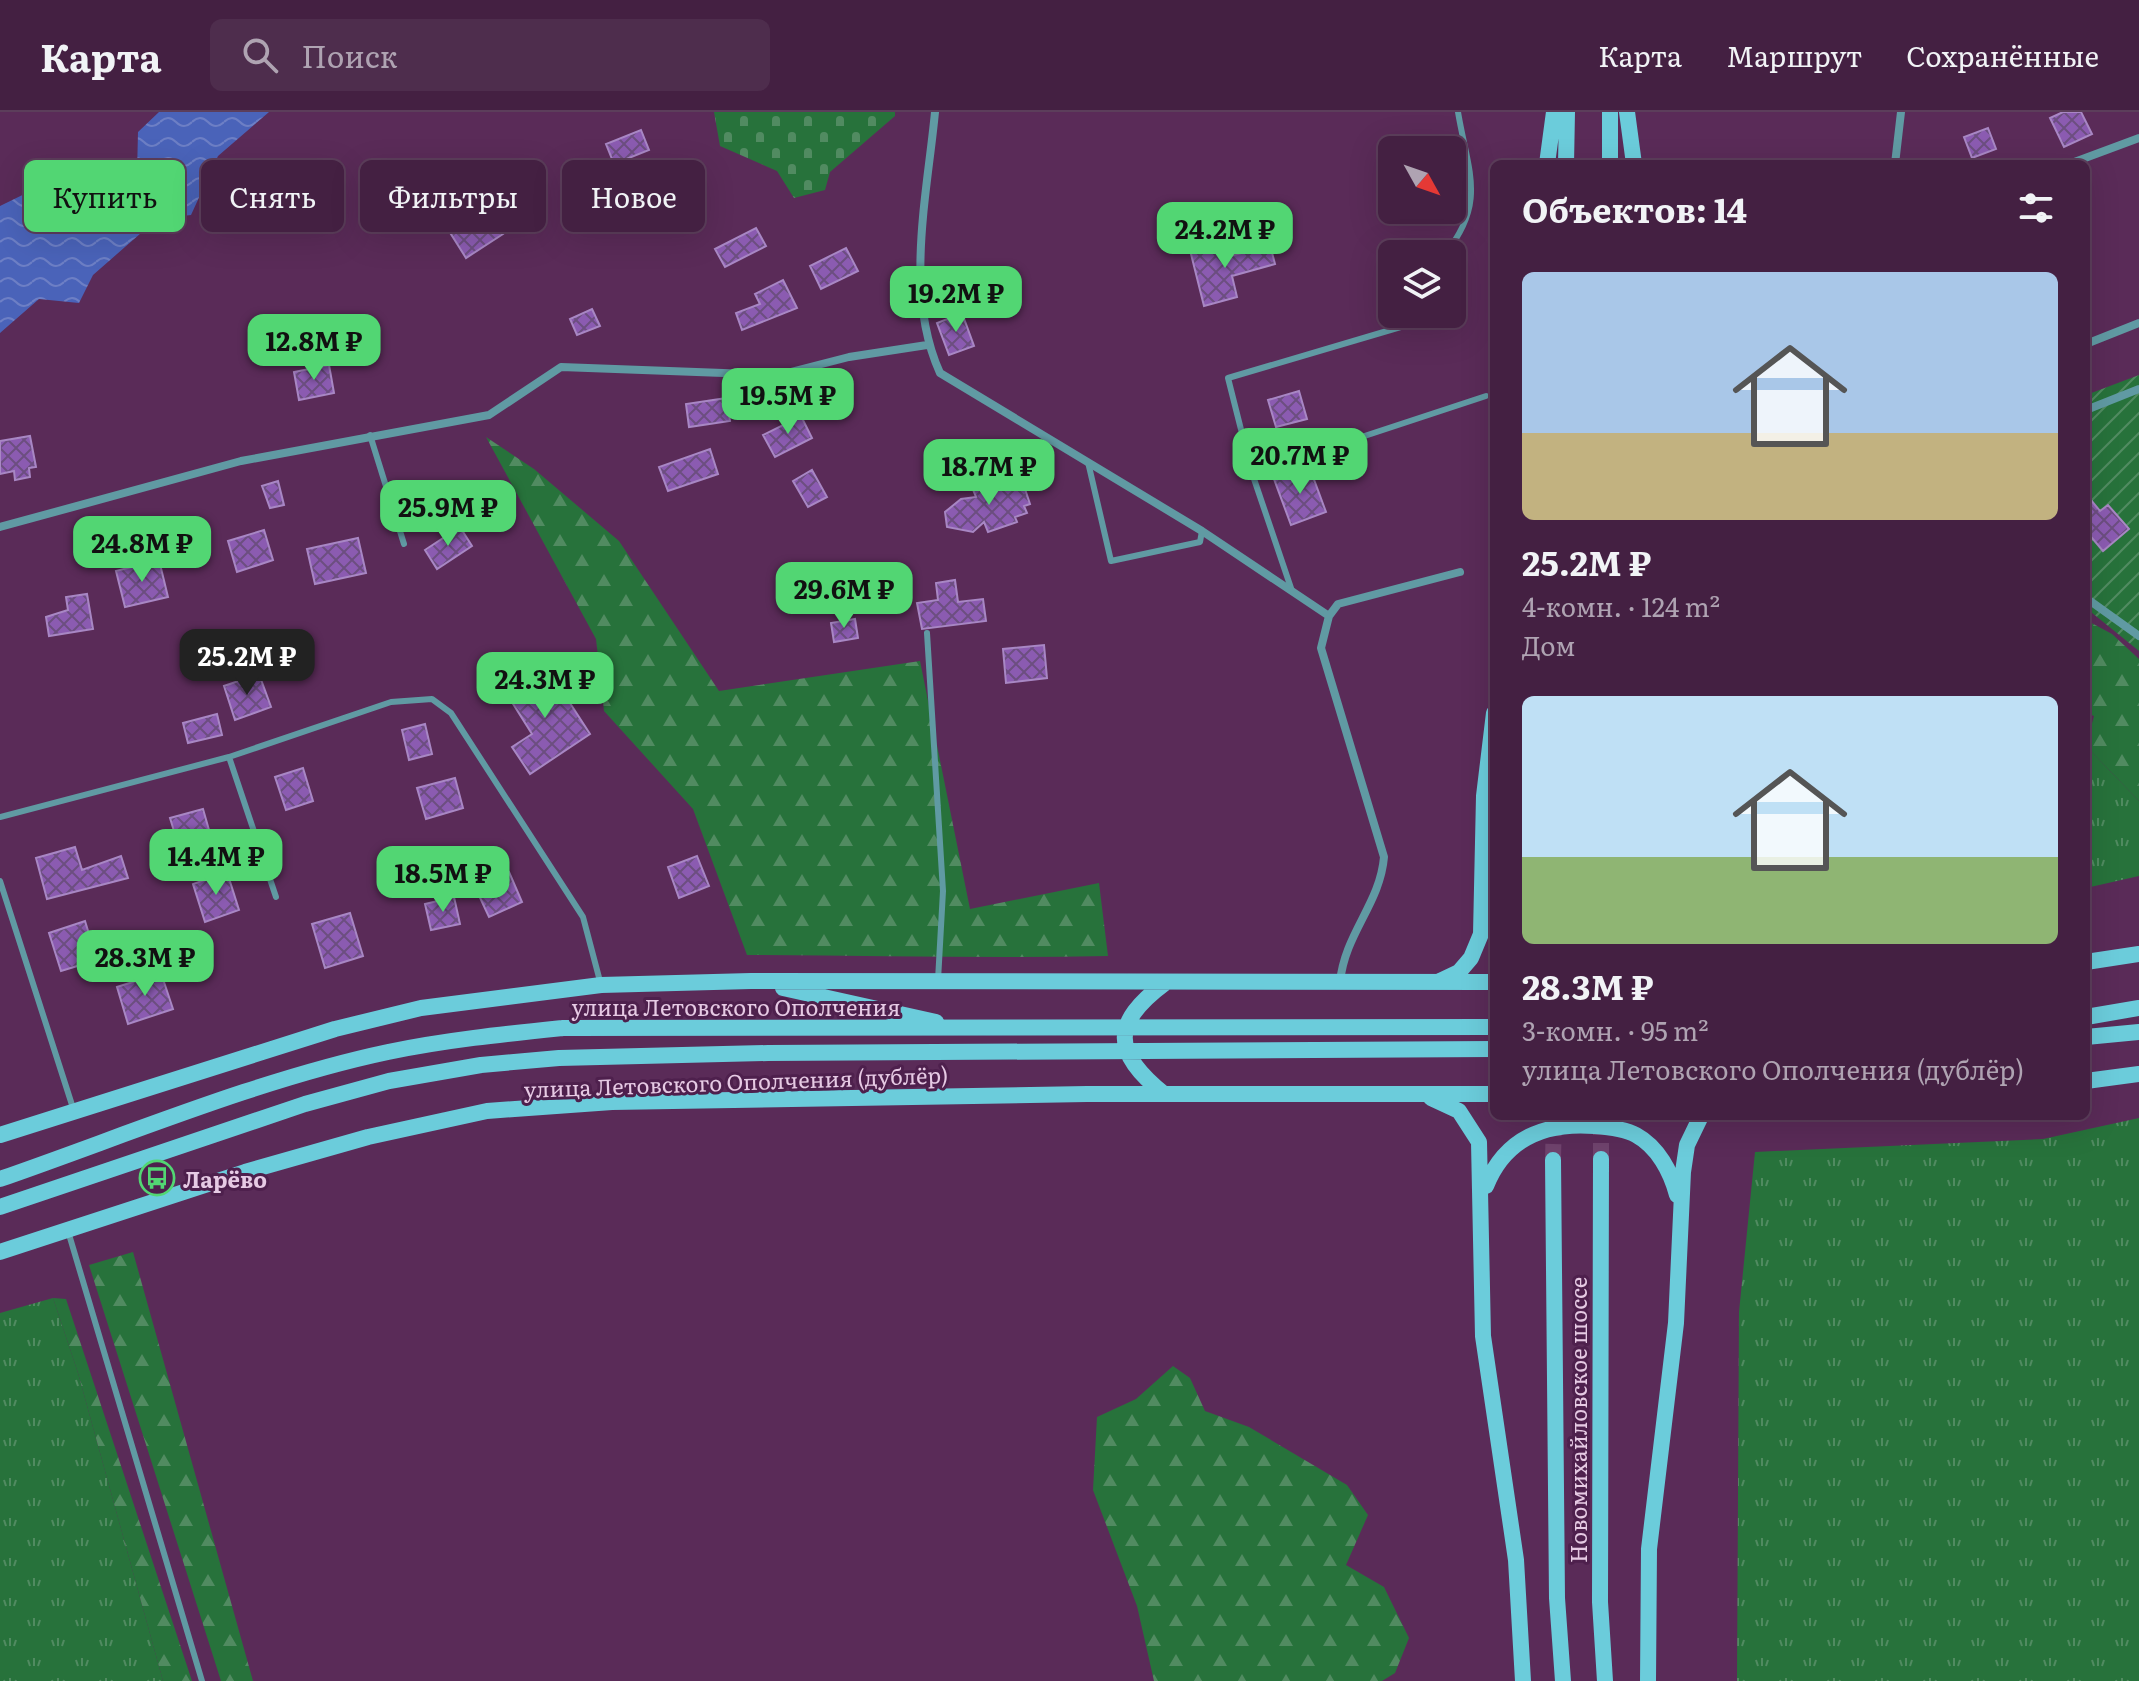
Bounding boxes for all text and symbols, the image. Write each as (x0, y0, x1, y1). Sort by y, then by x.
search box (210, 19, 770, 91)
text: Карта (40, 27, 162, 84)
icon: search (238, 33, 282, 77)
text: Поиск (302, 33, 398, 77)
text: Карта (1598, 34, 1682, 76)
text: Маршрут (1726, 34, 1862, 76)
text: Сохранённые (1906, 34, 2099, 76)
north arrow (1378, 136, 1466, 224)
map controls (1378, 136, 1466, 328)
chip: Купить (24, 160, 185, 232)
chip: Снять (201, 160, 344, 232)
chip: Фильтры (360, 160, 546, 232)
chip: Новое (562, 160, 705, 232)
text: Объектов: 14 (1522, 183, 1747, 233)
icon: filters (2014, 186, 2058, 230)
pin: 24.2M ₽ (1151, 202, 1299, 270)
text: 24.2M ₽ (1175, 208, 1275, 247)
button: layers (1378, 240, 1466, 328)
pin: 19.2M ₽ (882, 266, 1030, 334)
text: 19.2M ₽ (908, 272, 1004, 311)
pin: 12.8M ₽ (240, 314, 388, 382)
text: 12.8M ₽ (266, 320, 362, 359)
icon: home (1718, 324, 1862, 468)
pin: 19.5M ₽ (714, 368, 862, 436)
text: 19.5M ₽ (740, 374, 836, 413)
pin: 20.7M ₽ (1226, 428, 1374, 496)
text: 20.7M ₽ (1251, 434, 1349, 473)
pin: 18.7M ₽ (915, 439, 1063, 507)
text: 18.7M ₽ (941, 445, 1037, 484)
pin: 25.9M ₽ (374, 480, 522, 548)
text: 25.9M ₽ (398, 486, 498, 525)
pin: 24.8M ₽ (68, 516, 216, 584)
text: 24.8M ₽ (91, 522, 193, 561)
text: 25.2M ₽ (1522, 536, 1651, 586)
pin: 29.6M ₽ (770, 562, 918, 630)
text: 29.6M ₽ (794, 568, 894, 607)
text: 4-комн. · 124 m² (1522, 586, 1720, 625)
text: Дом (1522, 625, 1575, 664)
pin: 25.2M ₽ (173, 629, 321, 697)
text: 25.2M ₽ (198, 635, 296, 674)
pin: 24.3M ₽ (471, 652, 619, 720)
text: 24.3M ₽ (495, 658, 595, 697)
icon: home (1718, 748, 1862, 892)
pin: 14.4M ₽ (142, 829, 290, 897)
text: 14.4M ₽ (167, 835, 265, 874)
pin: 18.5M ₽ (369, 846, 517, 914)
text: 18.5M ₽ (394, 852, 492, 891)
pin: 28.3M ₽ (71, 930, 219, 998)
text: 28.3M ₽ (95, 936, 195, 975)
text: 28.3M ₽ (1522, 960, 1654, 1010)
street label: улица Летовского Ополчения (571, 990, 901, 1023)
text: 3-комн. · 95 m² (1522, 1010, 1709, 1049)
text: улица Летовского Ополчения (дублёр) (1522, 1049, 2024, 1088)
street label: улица Летовского Ополчения (дублёр) (523, 1057, 949, 1105)
bus stop icon: Ларёво (138, 1159, 176, 1197)
place label: Ларёво (183, 1162, 267, 1195)
street label: Новомихайловское шоссе (1561, 1277, 1594, 1563)

